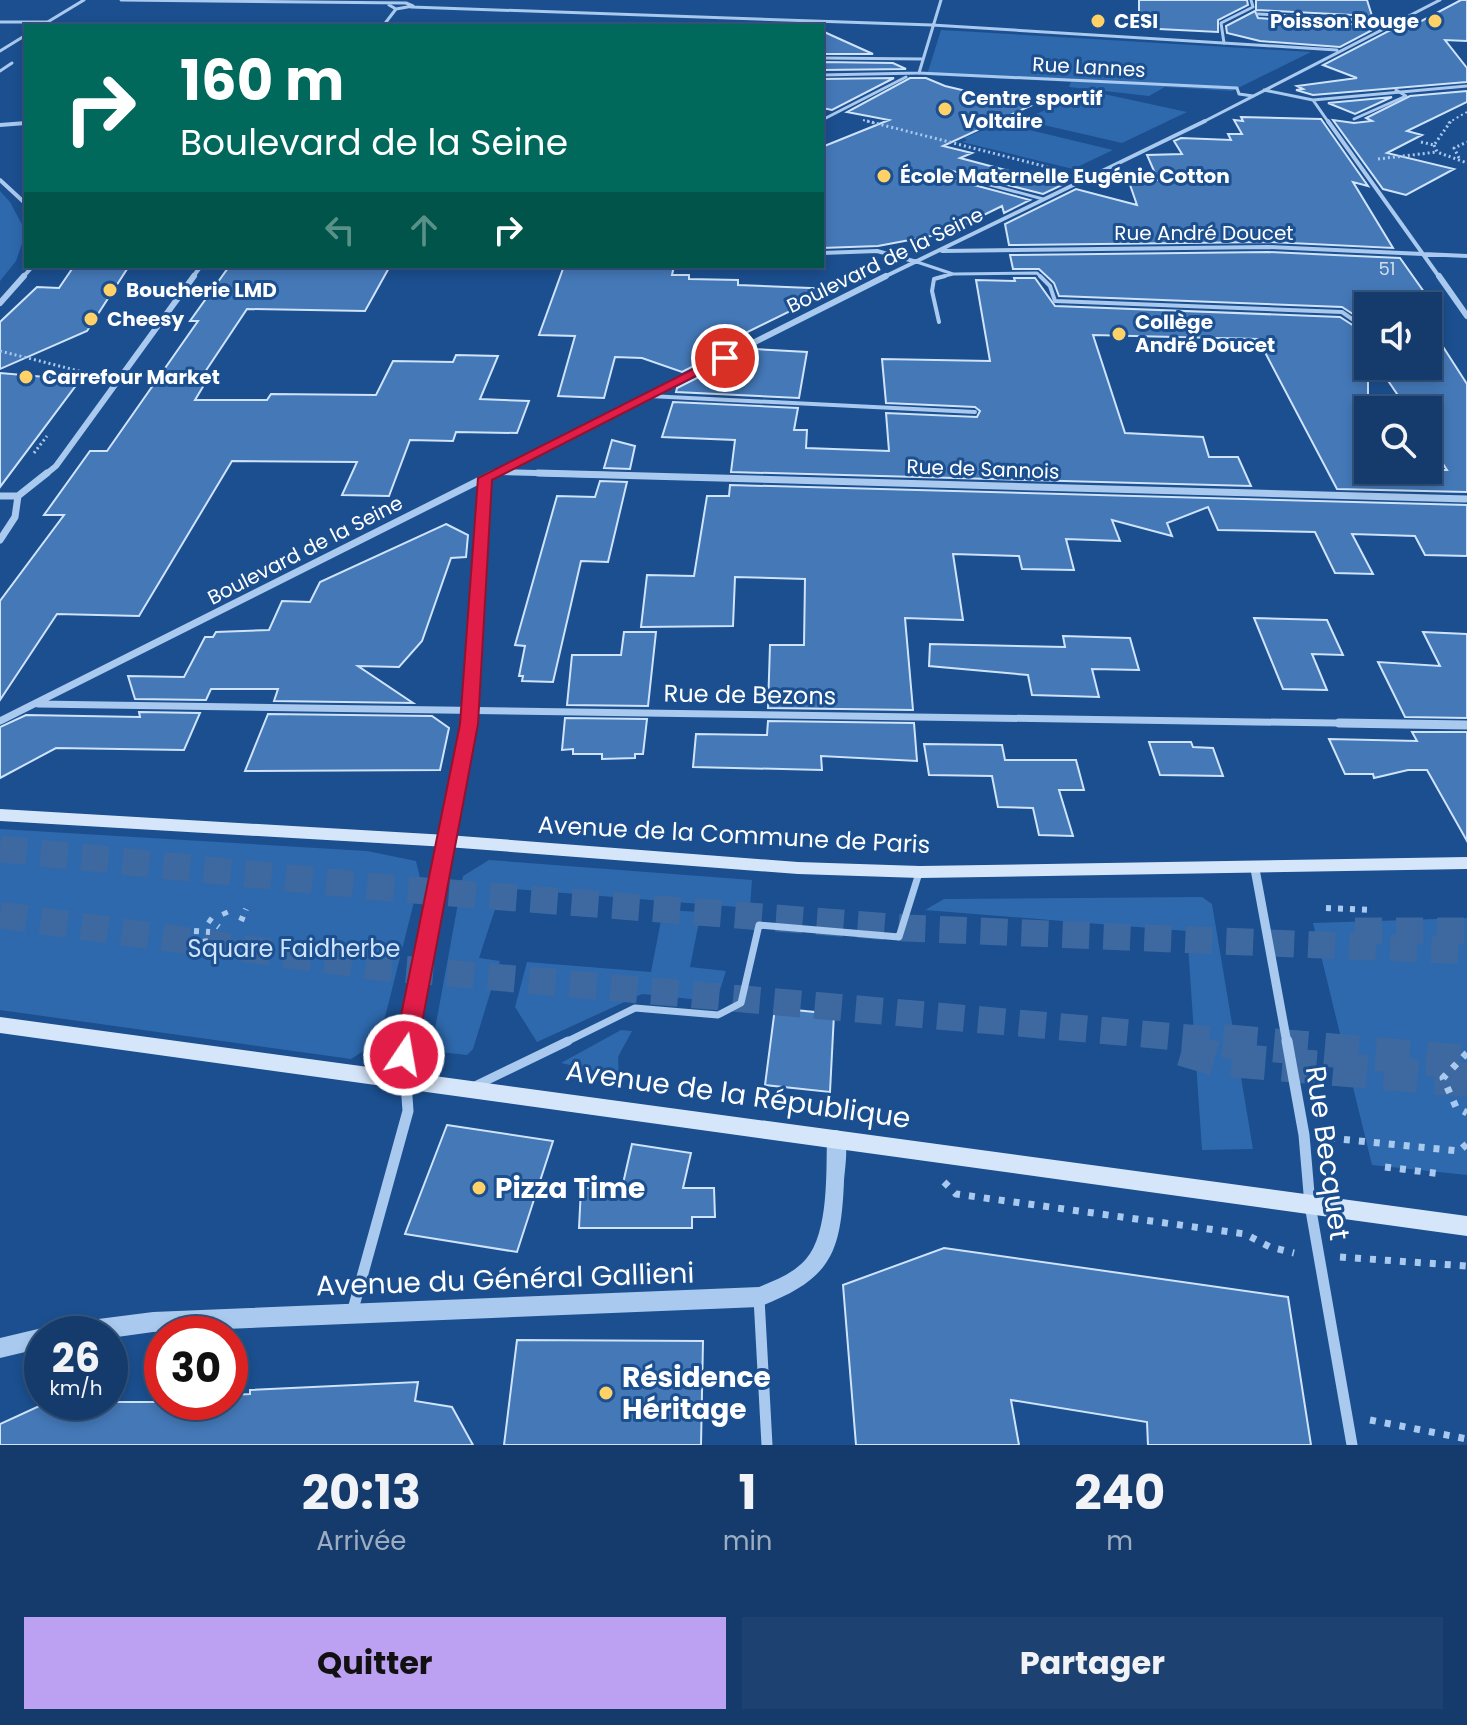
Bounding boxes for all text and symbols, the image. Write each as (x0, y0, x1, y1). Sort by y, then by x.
place label: CESI (1114, 7, 1158, 35)
place label: Poisson Rouge (1270, 7, 1419, 35)
marker: CESI (1089, 12, 1107, 30)
marker: Poisson Rouge (1426, 12, 1444, 30)
text: 160 m (180, 41, 344, 120)
street label: Rue Lannes (1032, 50, 1146, 84)
icon: right (48, 56, 152, 160)
place label: Centre sportif Voltaire (961, 84, 1103, 135)
marker: Centre sportif Voltaire (936, 100, 954, 118)
text: Boulevard de la Seine (180, 117, 568, 168)
place label: École Maternelle Eugénie Cotton (900, 162, 1230, 190)
marker: École Maternelle Eugénie Cotton (875, 167, 893, 185)
street label: Boulevard de la Seine (782, 200, 988, 320)
icon: left (318, 208, 362, 252)
icon: ahead (402, 208, 446, 252)
icon: right (486, 208, 530, 252)
street label: Rue André Doucet (1114, 219, 1294, 247)
house number: 51 (1378, 256, 1396, 281)
place label: Boucherie LMD (126, 276, 277, 304)
marker: Boucherie LMD (101, 281, 119, 299)
map controls (1354, 292, 1442, 484)
button: sound (1354, 292, 1442, 380)
place label: Cheesy (107, 305, 185, 333)
place label: Collège André Doucet (1135, 308, 1275, 359)
marker: Cheesy (82, 310, 100, 328)
pin (691, 324, 759, 392)
marker: Collège André Doucet (1110, 325, 1128, 343)
icon: arrive (703, 336, 747, 380)
place label: Carrefour Market (42, 363, 220, 391)
marker: Carrefour Market (17, 368, 35, 386)
button: search (1354, 396, 1442, 484)
street label: Rue de Sannois (906, 452, 1060, 486)
street label: Boulevard de la Seine (203, 489, 407, 611)
street label: Rue de Bezons (663, 676, 837, 713)
street label: Avenue de la Commune de Paris (537, 808, 931, 861)
park label: Square Faidherbe (188, 932, 400, 965)
position arrow (362, 1013, 446, 1097)
street label: Avenue de la République (563, 1051, 913, 1138)
street label: Rue Becquet (1296, 1063, 1359, 1243)
place label: Pizza Time (495, 1169, 645, 1208)
marker: Pizza Time (470, 1179, 488, 1197)
street label: Avenue du Général Gallieni (315, 1253, 695, 1306)
speed limit sign: 30 (144, 1316, 248, 1420)
text: 26 (52, 1330, 100, 1386)
place label: Résidence Héritage (622, 1358, 771, 1429)
text: km/h (49, 1374, 103, 1402)
marker: Résidence Héritage (597, 1384, 615, 1402)
text: 20:13 (302, 1459, 421, 1526)
text: 1 (739, 1459, 757, 1526)
text: 240 (1074, 1459, 1165, 1526)
text: Arrivée (316, 1523, 406, 1559)
text: min (723, 1523, 773, 1559)
text: m (1106, 1523, 1133, 1559)
button: Quitter (24, 1617, 726, 1709)
button: Partager (742, 1617, 1443, 1709)

